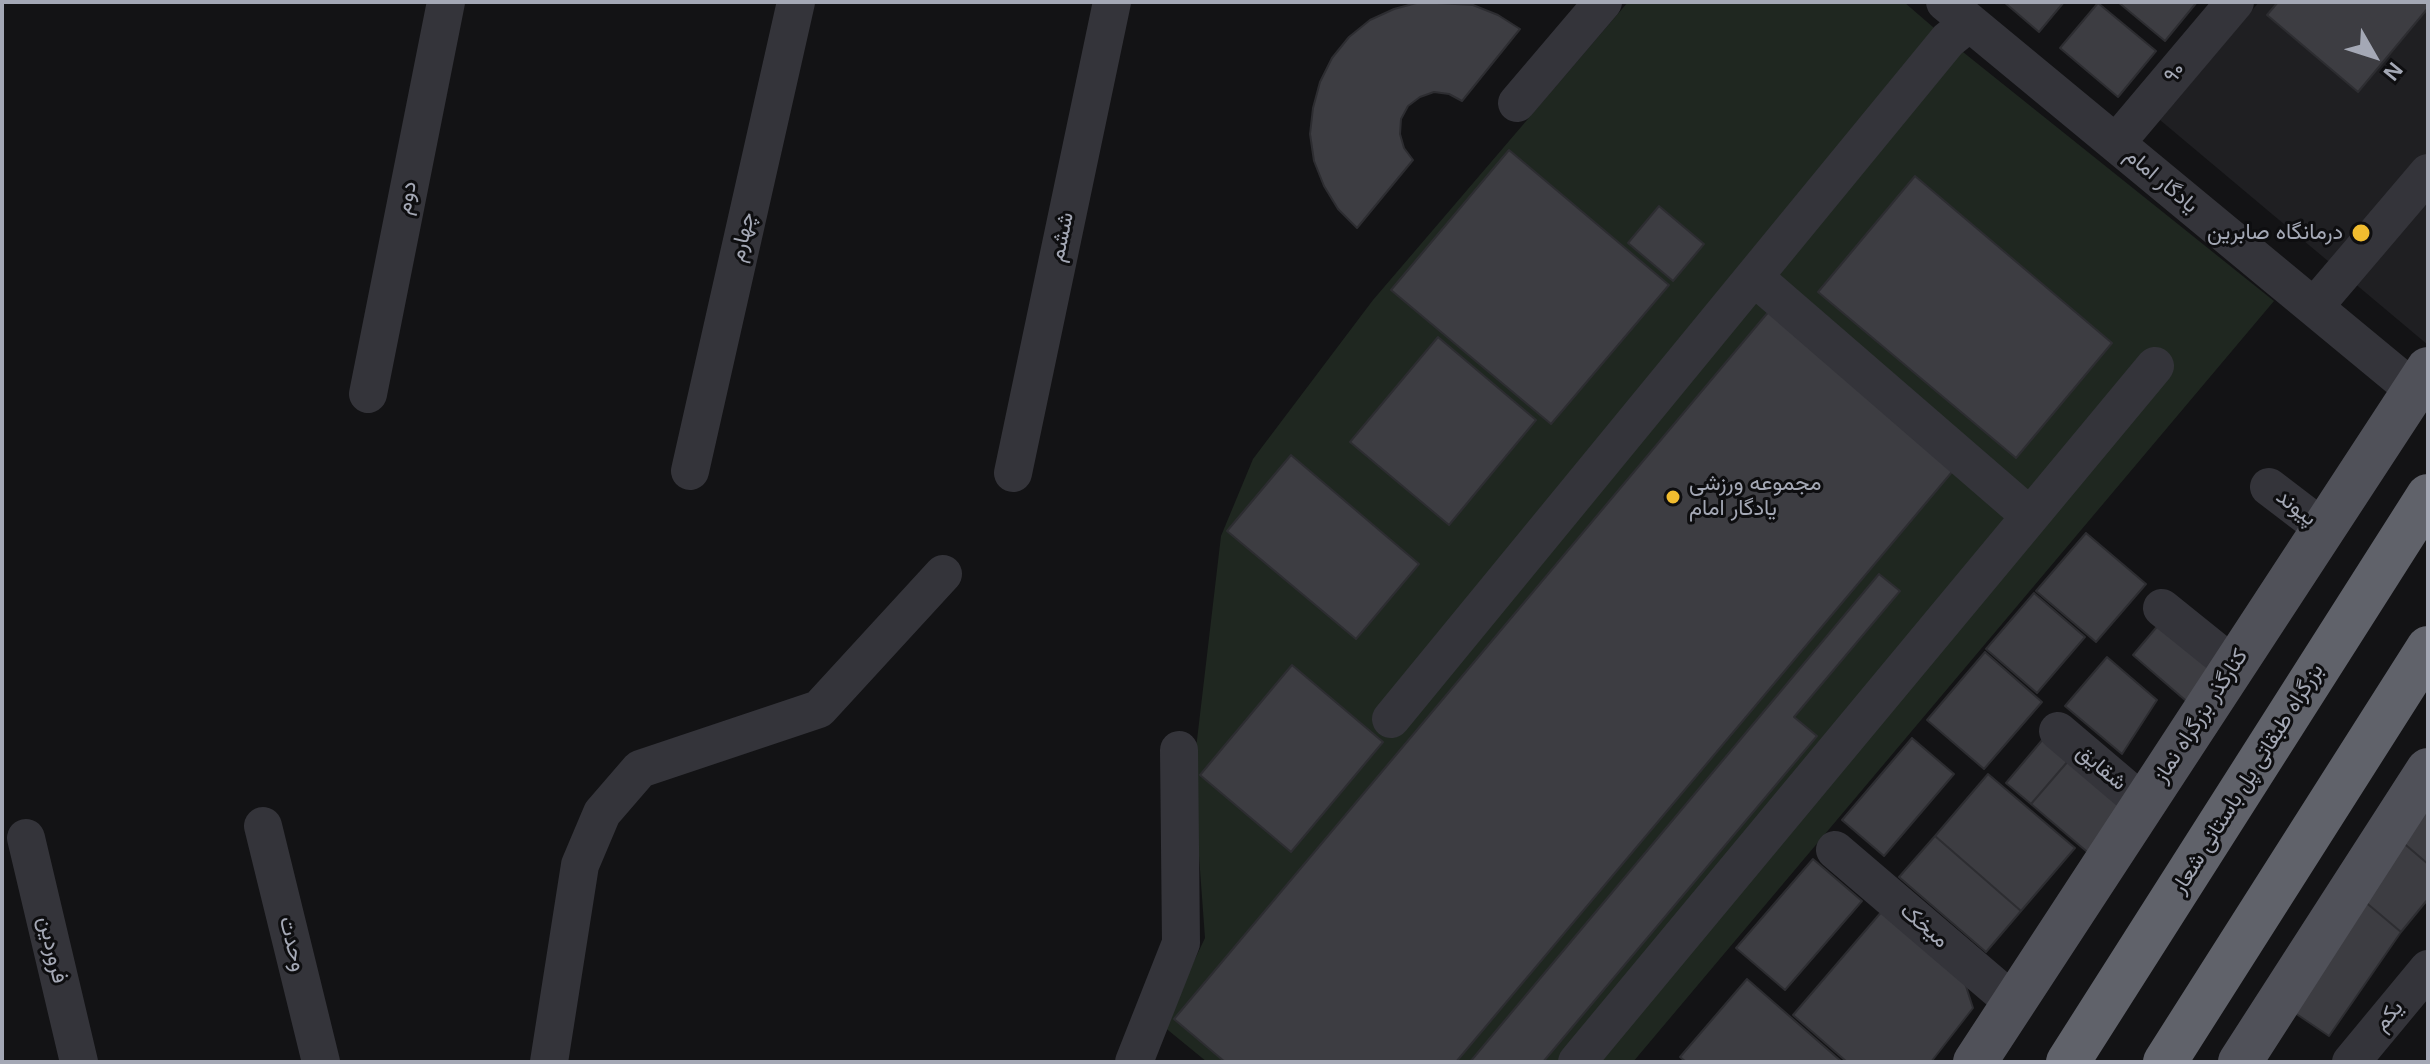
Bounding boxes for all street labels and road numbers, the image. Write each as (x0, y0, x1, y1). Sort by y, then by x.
street label: ۹۰ (2158, 57, 2192, 89)
street label: یادگار امام (2119, 143, 2203, 219)
street label: دوم (391, 179, 423, 217)
street label: چهارم (724, 210, 762, 264)
street label: ششم (1044, 210, 1080, 264)
street label: پیوند (2270, 484, 2322, 532)
street label: کنارگذر بزرگراه نماز (2148, 644, 2254, 788)
street label: بزرگراه طبقاتی پل باستانی شعار (2166, 659, 2330, 899)
street label: شقایق (2070, 739, 2132, 797)
street label: میخک (1894, 898, 1954, 954)
street label: فروردین (32, 914, 72, 986)
street label: وحدت (272, 914, 312, 974)
street label: یکم (2369, 995, 2409, 1037)

